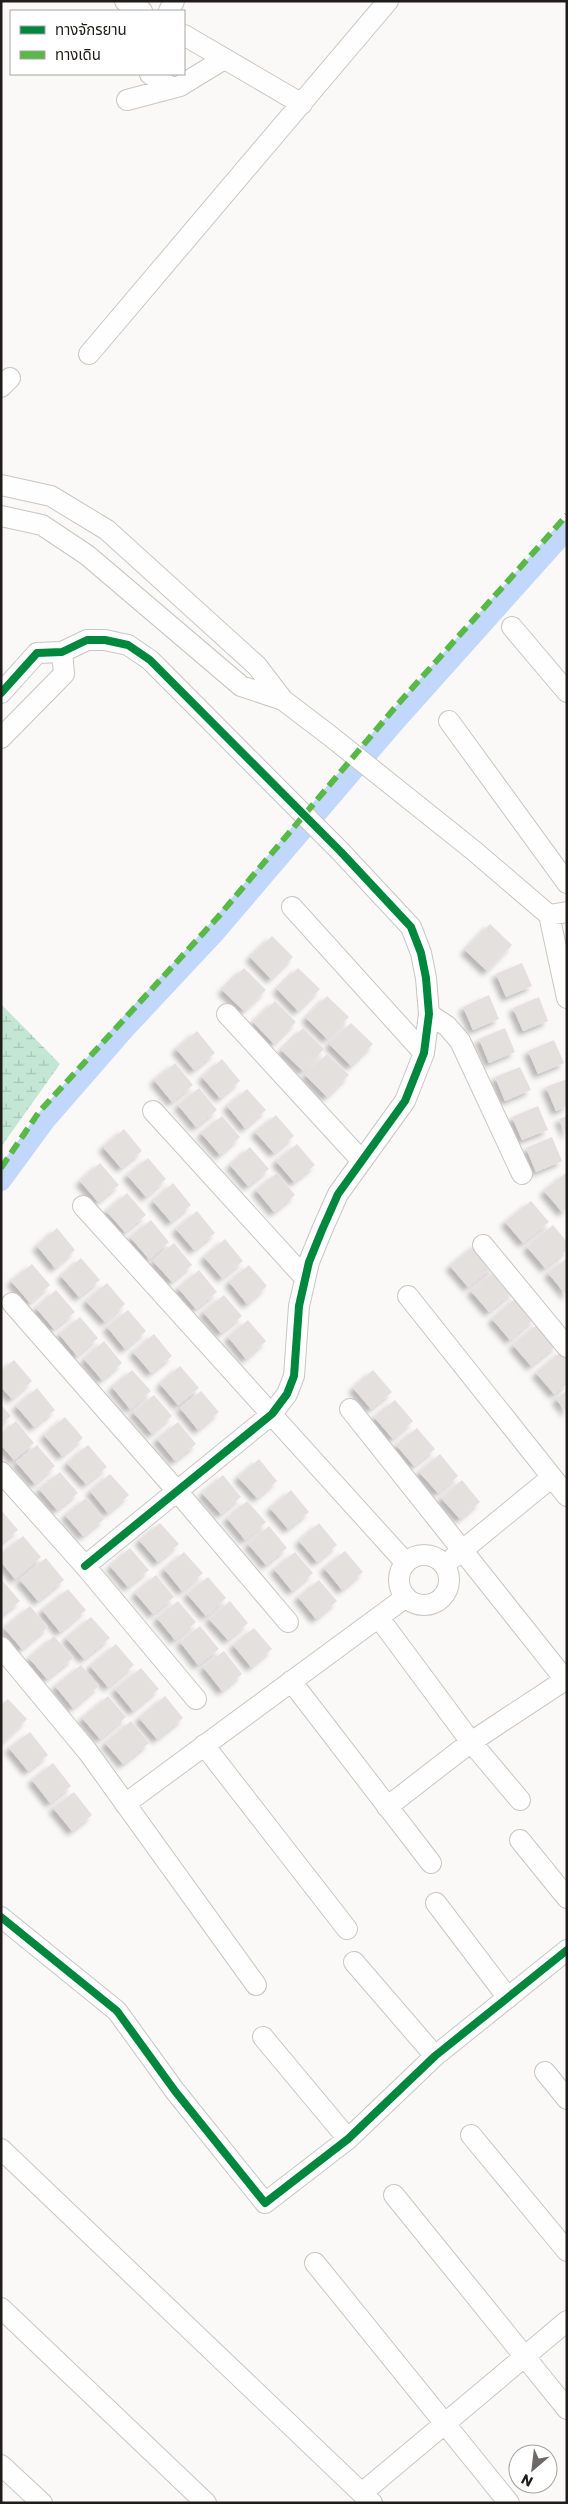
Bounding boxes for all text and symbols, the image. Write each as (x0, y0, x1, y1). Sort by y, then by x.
legend (10, 10, 185, 75)
text: ทางจักรยาน (55, 19, 127, 40)
text: ทางเดิน (55, 44, 101, 65)
north arrow (508, 2444, 558, 2494)
text: N (518, 2469, 536, 2492)

